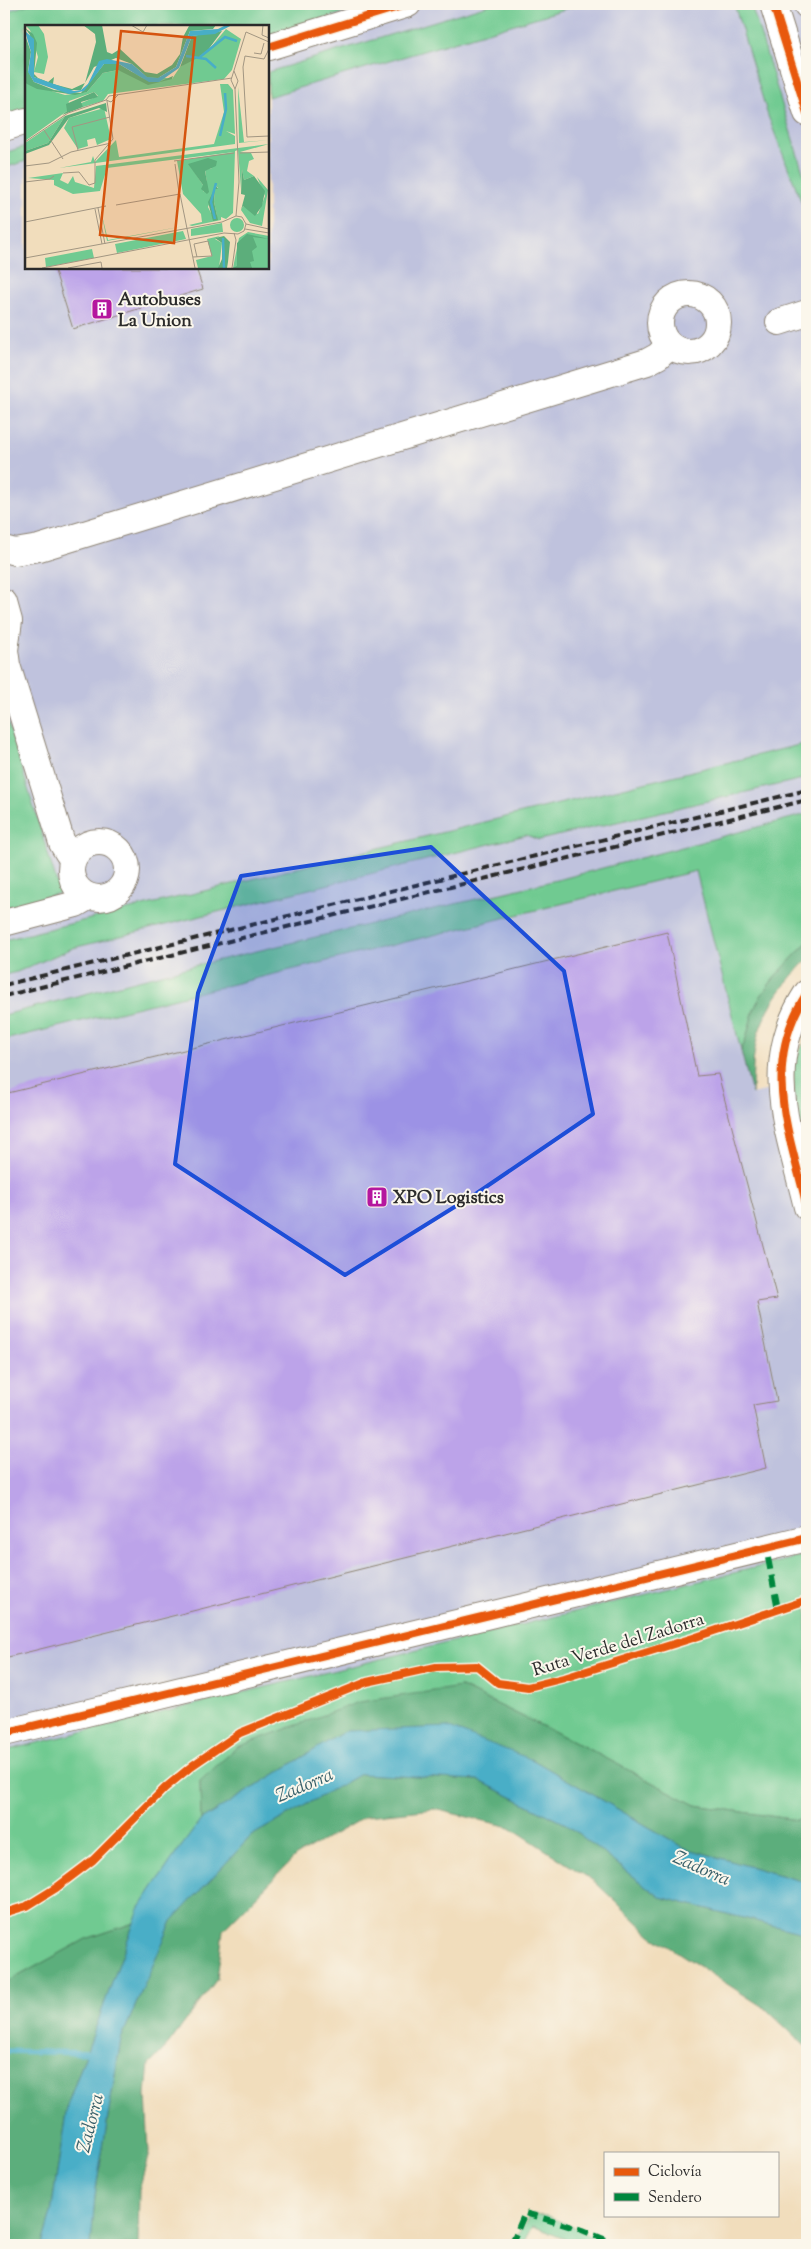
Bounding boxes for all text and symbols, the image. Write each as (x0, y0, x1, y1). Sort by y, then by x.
inset map (25, 25, 269, 269)
place label: Autobuses La Union (118, 288, 201, 335)
building icon: Autobuses La Union (90, 297, 114, 321)
building icon: XPO Logistics (365, 1185, 389, 1209)
place label: XPO Logistics (393, 1186, 504, 1212)
street label: Ruta Verde del Zadorra (530, 1607, 708, 1684)
water label: Zadorra (272, 1762, 338, 1810)
water label: Zadorra (668, 1845, 734, 1894)
water label: Zadorra (71, 2091, 112, 2156)
legend (604, 2152, 778, 2216)
text: Ciclovía (648, 2162, 702, 2183)
text: Sendero (648, 2188, 702, 2209)

